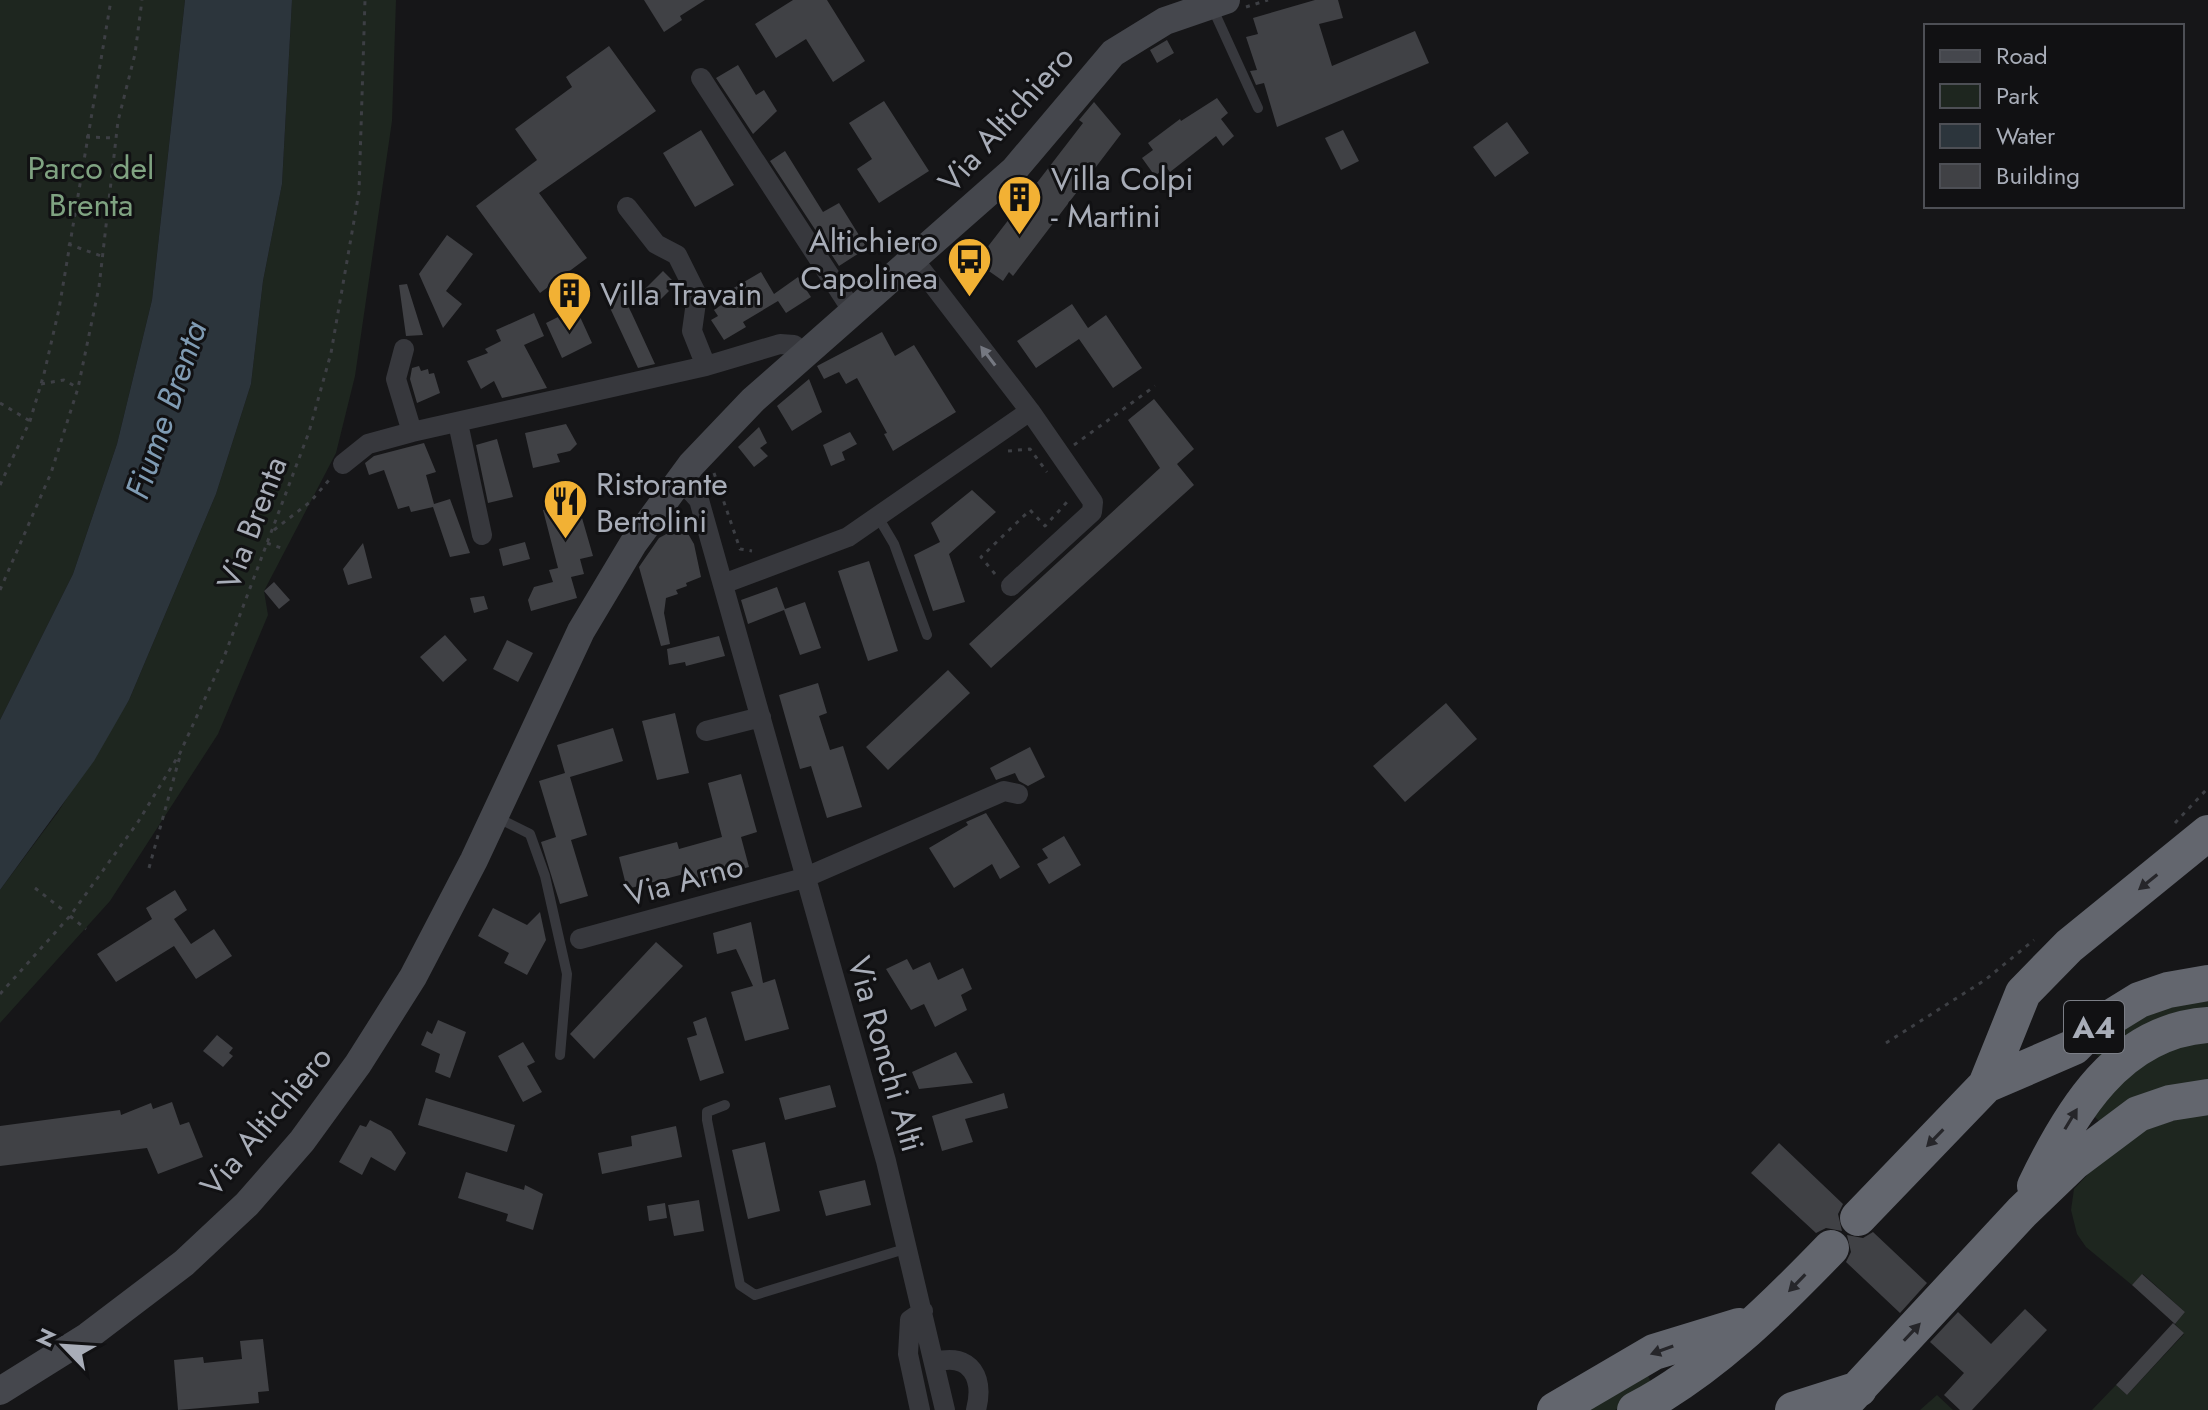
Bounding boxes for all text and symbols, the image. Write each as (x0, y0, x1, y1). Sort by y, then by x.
legend (1924, 24, 2184, 208)
street label: Via Altichiero (927, 35, 1085, 203)
text: Road (1996, 38, 2048, 73)
text: Park (1996, 78, 2039, 113)
text: Water (1996, 118, 2056, 153)
park label: Parco del Brenta (28, 145, 154, 228)
place label: Villa Colpi - Martini (1051, 156, 1193, 239)
text: Building (1996, 158, 2080, 193)
building icon: Villa Colpi - Martini (996, 173, 1044, 236)
place label: Altichiero Capolinea (801, 218, 938, 301)
bus stop icon: Altichiero Capolinea (945, 235, 993, 298)
building icon: Villa Travain (545, 270, 593, 333)
place label: Villa Travain (600, 271, 762, 317)
water label: Fiume Brenta (113, 314, 219, 506)
one-way arrow (981, 346, 997, 367)
street label: Via Brenta (206, 450, 298, 596)
place label: Ristorante Bertolini (596, 461, 728, 544)
restaurant icon: Ristorante Bertolini (541, 478, 589, 541)
street label: Via Arno (620, 842, 748, 918)
one-way arrow (2138, 873, 2158, 890)
street label: Via Ronchi Alti (836, 951, 936, 1157)
road number: A4 (2064, 1001, 2124, 1053)
street label: Via Altichiero (189, 1036, 343, 1206)
one-way arrow (2064, 1108, 2078, 1130)
one-way arrow (1926, 1128, 1945, 1147)
one-way arrow (1788, 1273, 1807, 1292)
north arrow (24, 1306, 104, 1386)
one-way arrow (1902, 1322, 1920, 1341)
text: N (28, 1323, 64, 1352)
one-way arrow (1650, 1344, 1674, 1357)

